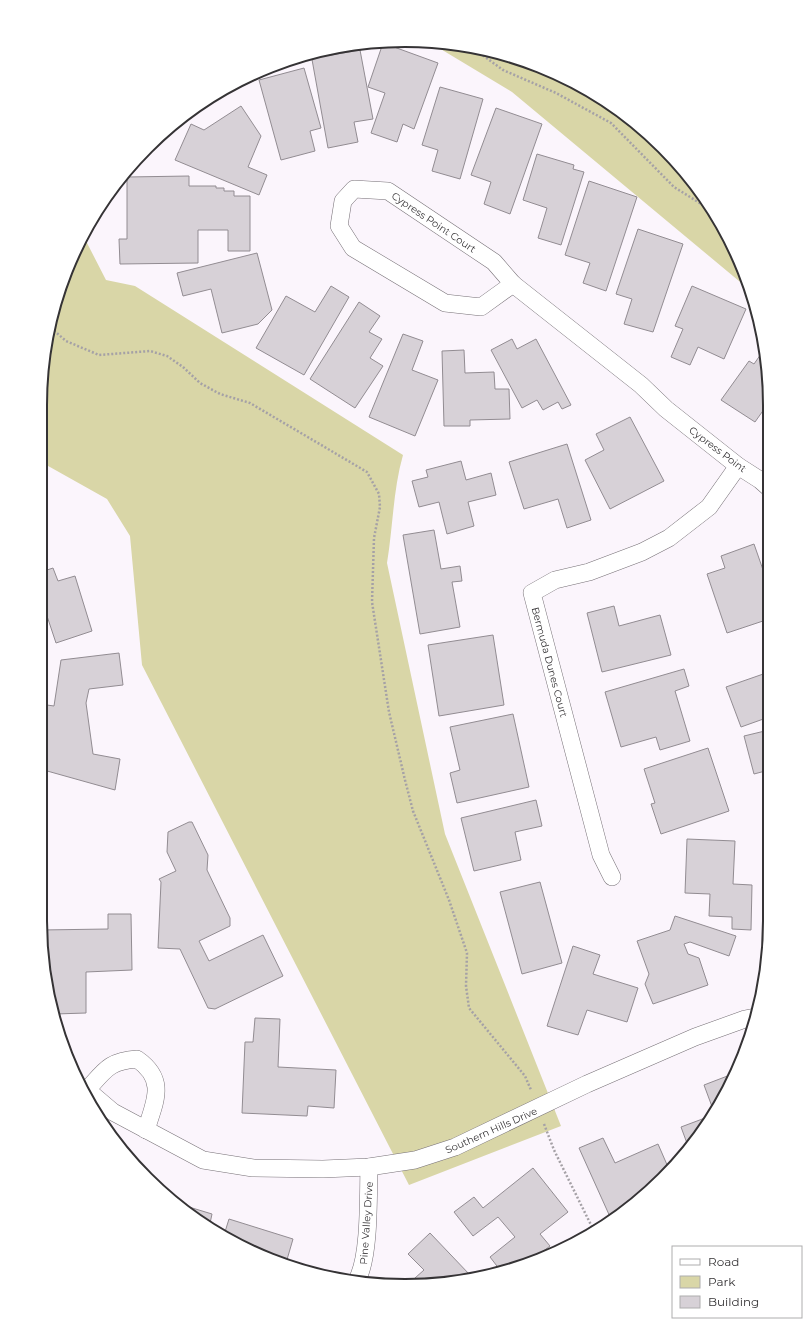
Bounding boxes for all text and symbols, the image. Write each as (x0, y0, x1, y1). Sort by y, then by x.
street label: Cypress Point Court (389, 189, 478, 256)
street label: Cypress Point (686, 424, 749, 475)
street label: Bermuda Dunes Court (529, 606, 570, 719)
street label: Southern Hills Drive (443, 1104, 539, 1157)
street label: Pine Valley Drive (357, 1181, 376, 1265)
legend (672, 1246, 802, 1318)
text: Road (708, 1254, 739, 1269)
text: Park (708, 1274, 736, 1289)
text: Building (708, 1294, 759, 1309)

